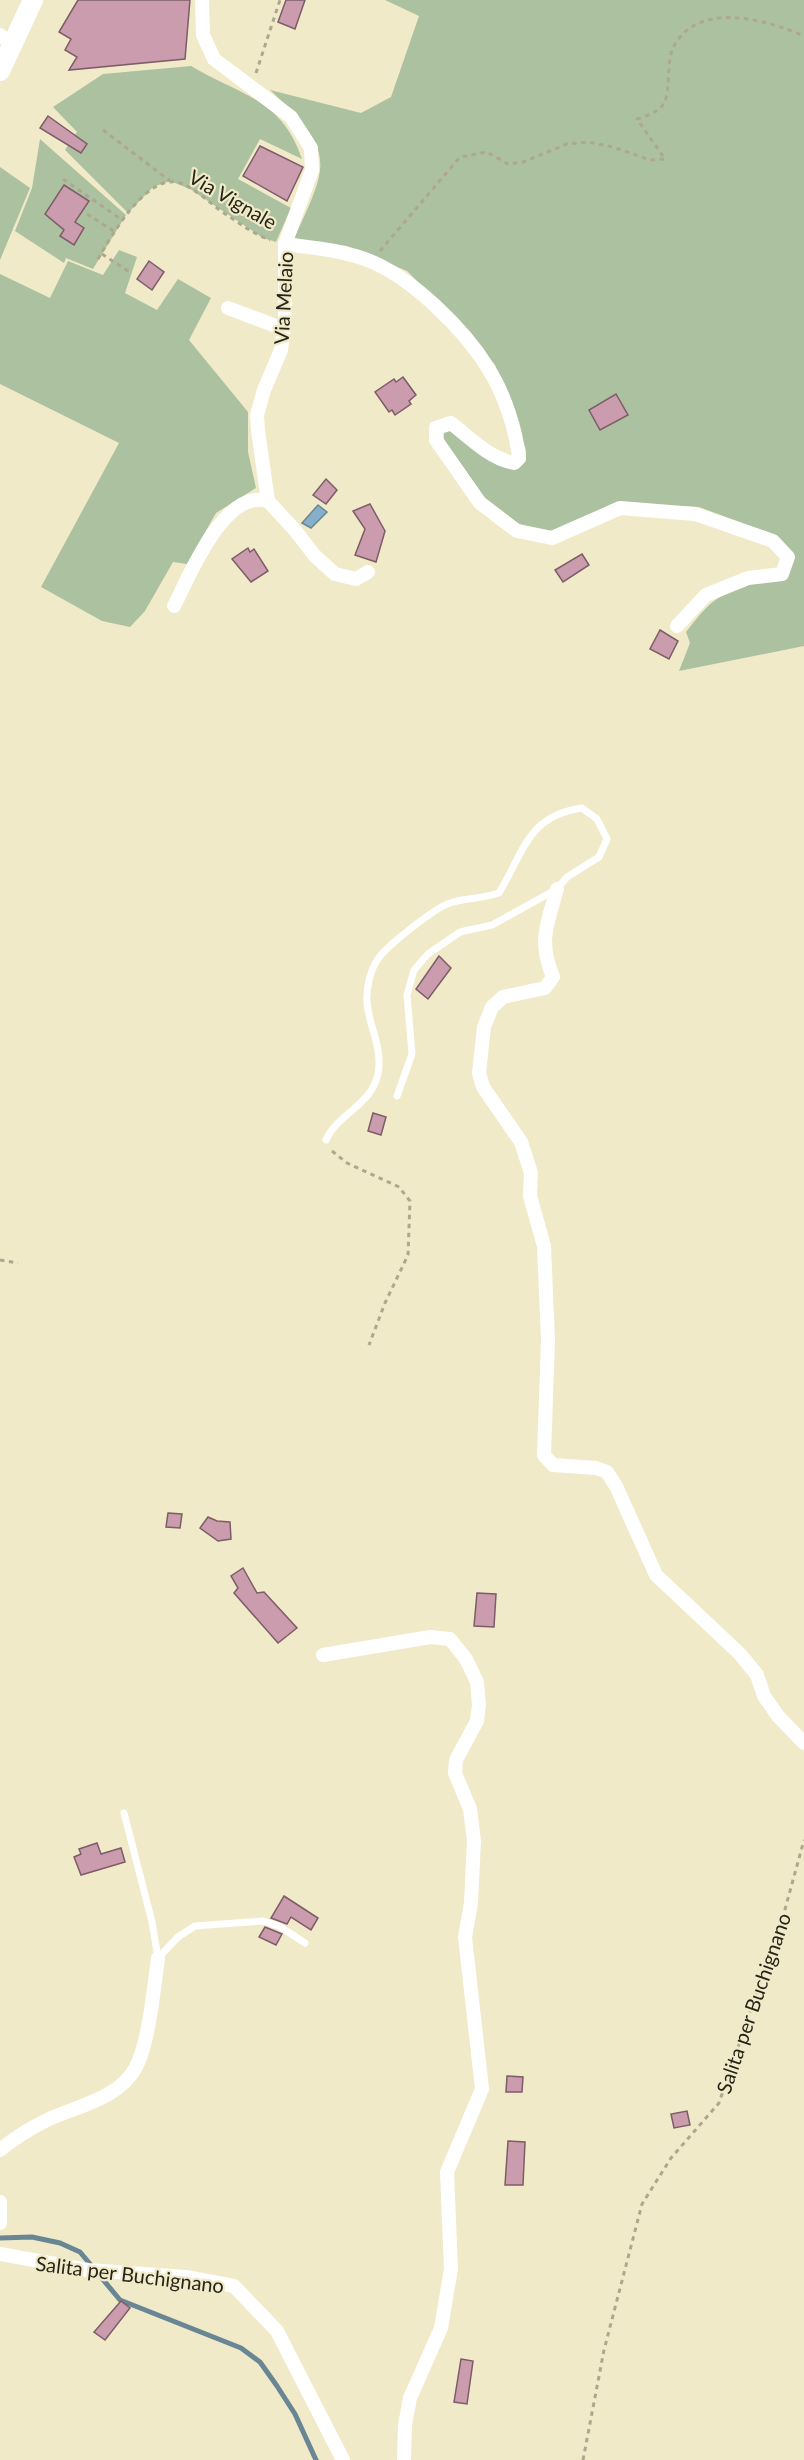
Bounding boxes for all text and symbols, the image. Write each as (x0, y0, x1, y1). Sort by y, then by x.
street label: Via Vignale (185, 164, 281, 234)
street label: Via Melaio (269, 251, 297, 345)
street label: Salita per Buchignano (711, 1909, 795, 2097)
street label: Salita per Buchignano (34, 2251, 226, 2297)

